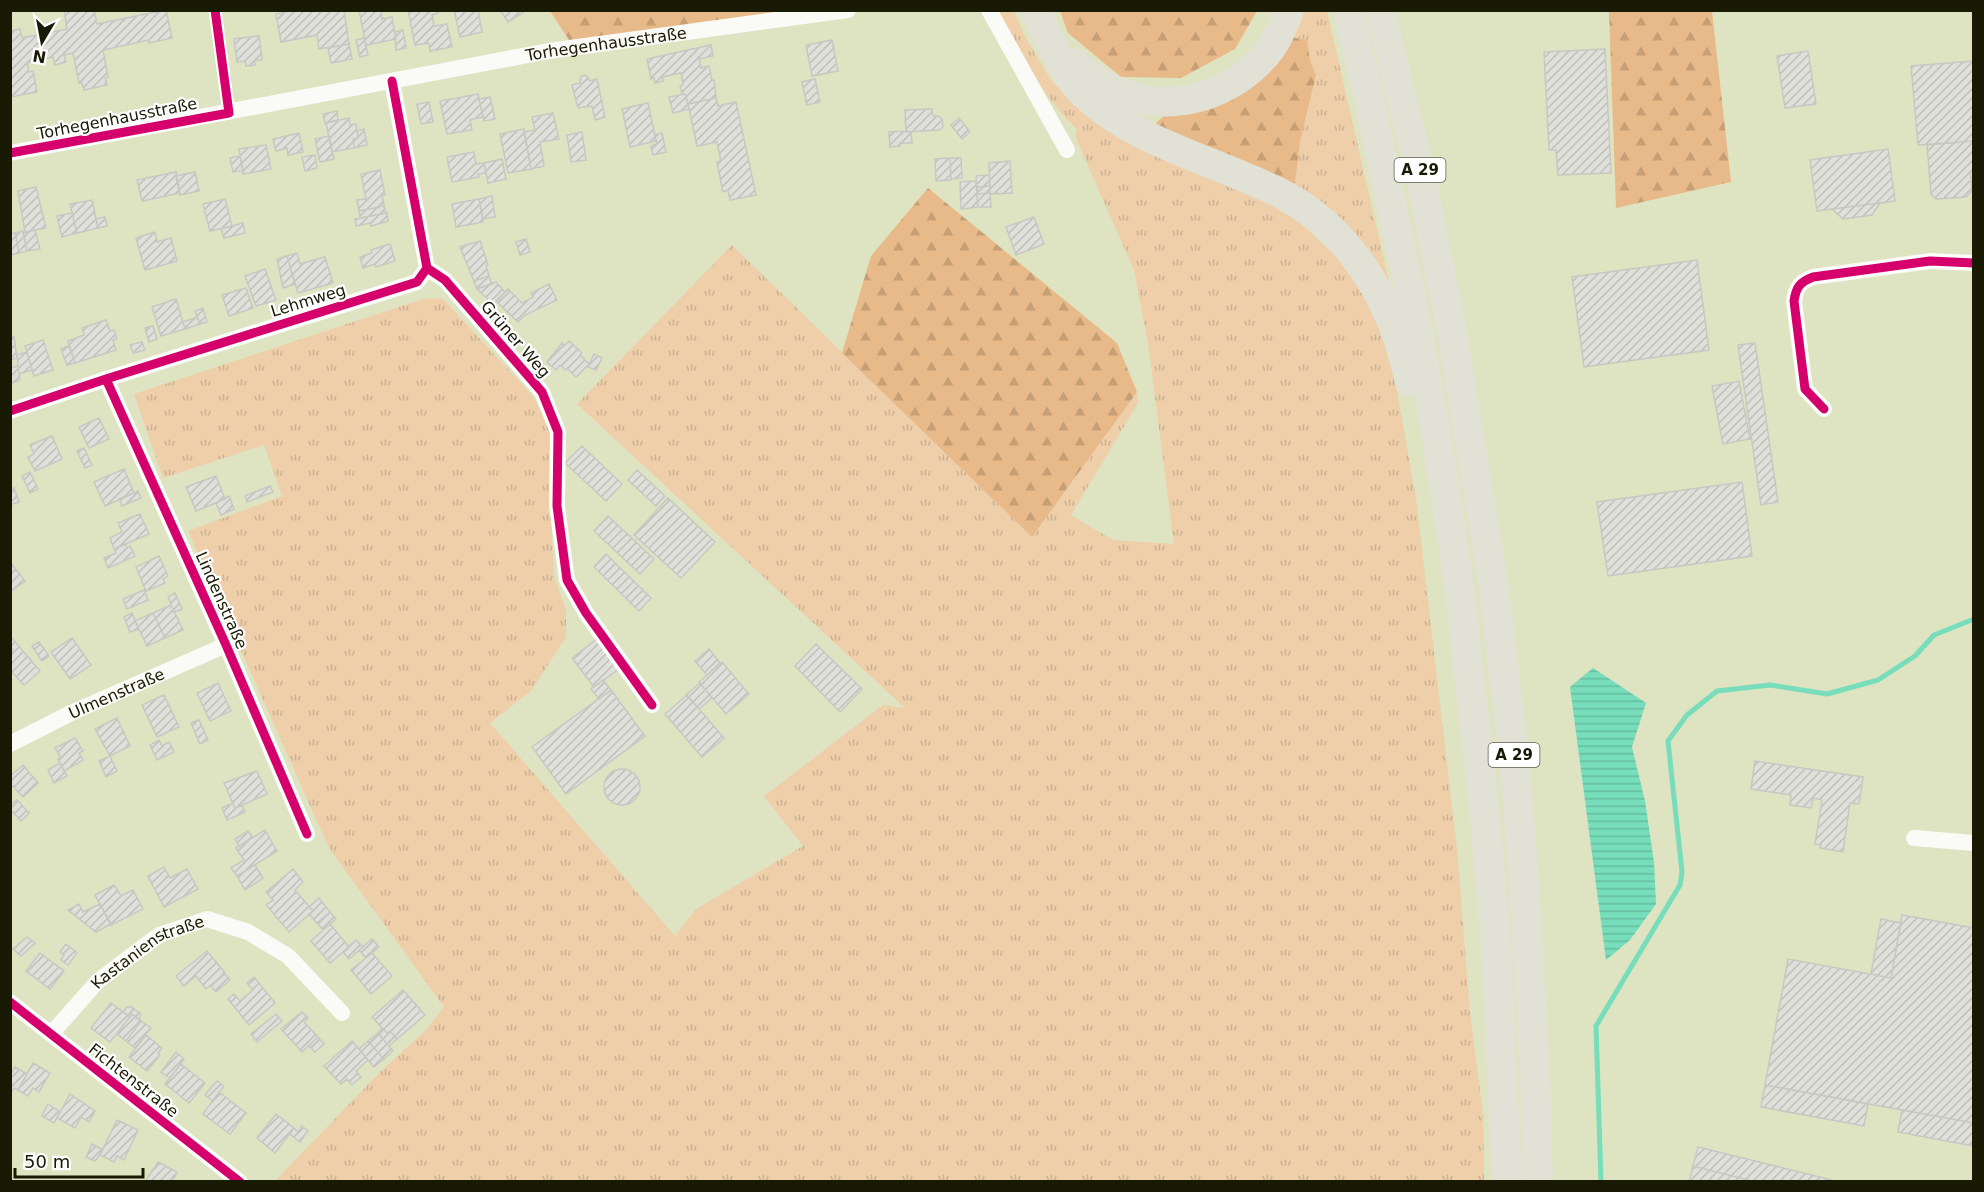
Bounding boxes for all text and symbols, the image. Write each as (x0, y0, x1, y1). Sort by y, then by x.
north arrow (12, 12, 72, 72)
street label: Torhegenhausstraße (523, 23, 688, 65)
text: N (31, 46, 48, 67)
street label: Torhegenhausstraße (34, 94, 199, 144)
road number: A 29 (1394, 158, 1446, 182)
street label: Lehmweg (268, 280, 348, 321)
street label: Grüner Weg (477, 297, 554, 382)
street label: Lindenstraße (192, 549, 251, 652)
street label: Ulmenstraße (66, 664, 167, 723)
road number: A 29 (1488, 743, 1540, 767)
street label: Kastanienstraße (87, 912, 207, 993)
street label: Fichtenstraße (85, 1039, 182, 1121)
scale bar (15, 1141, 142, 1179)
text: 50 m (24, 1151, 70, 1172)

